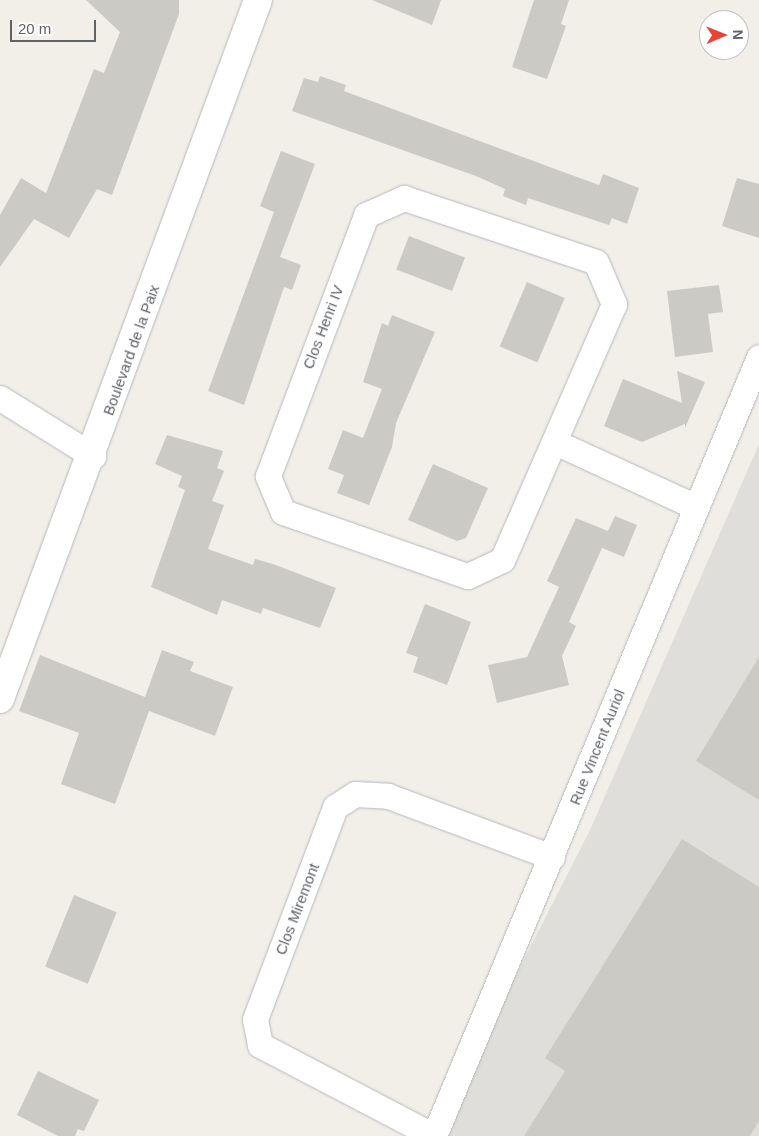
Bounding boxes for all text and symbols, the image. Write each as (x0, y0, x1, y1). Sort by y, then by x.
scale bar (12, 10, 99, 42)
north arrow (699, 10, 749, 60)
text: 20 m (18, 20, 51, 37)
text: N (730, 30, 746, 40)
street label: Boulevard de la Paix (99, 282, 163, 418)
street label: Clos Henri IV (299, 283, 347, 371)
street label: Rue Vincent Auriol (565, 686, 629, 808)
street label: Clos Miremont (271, 861, 323, 957)

